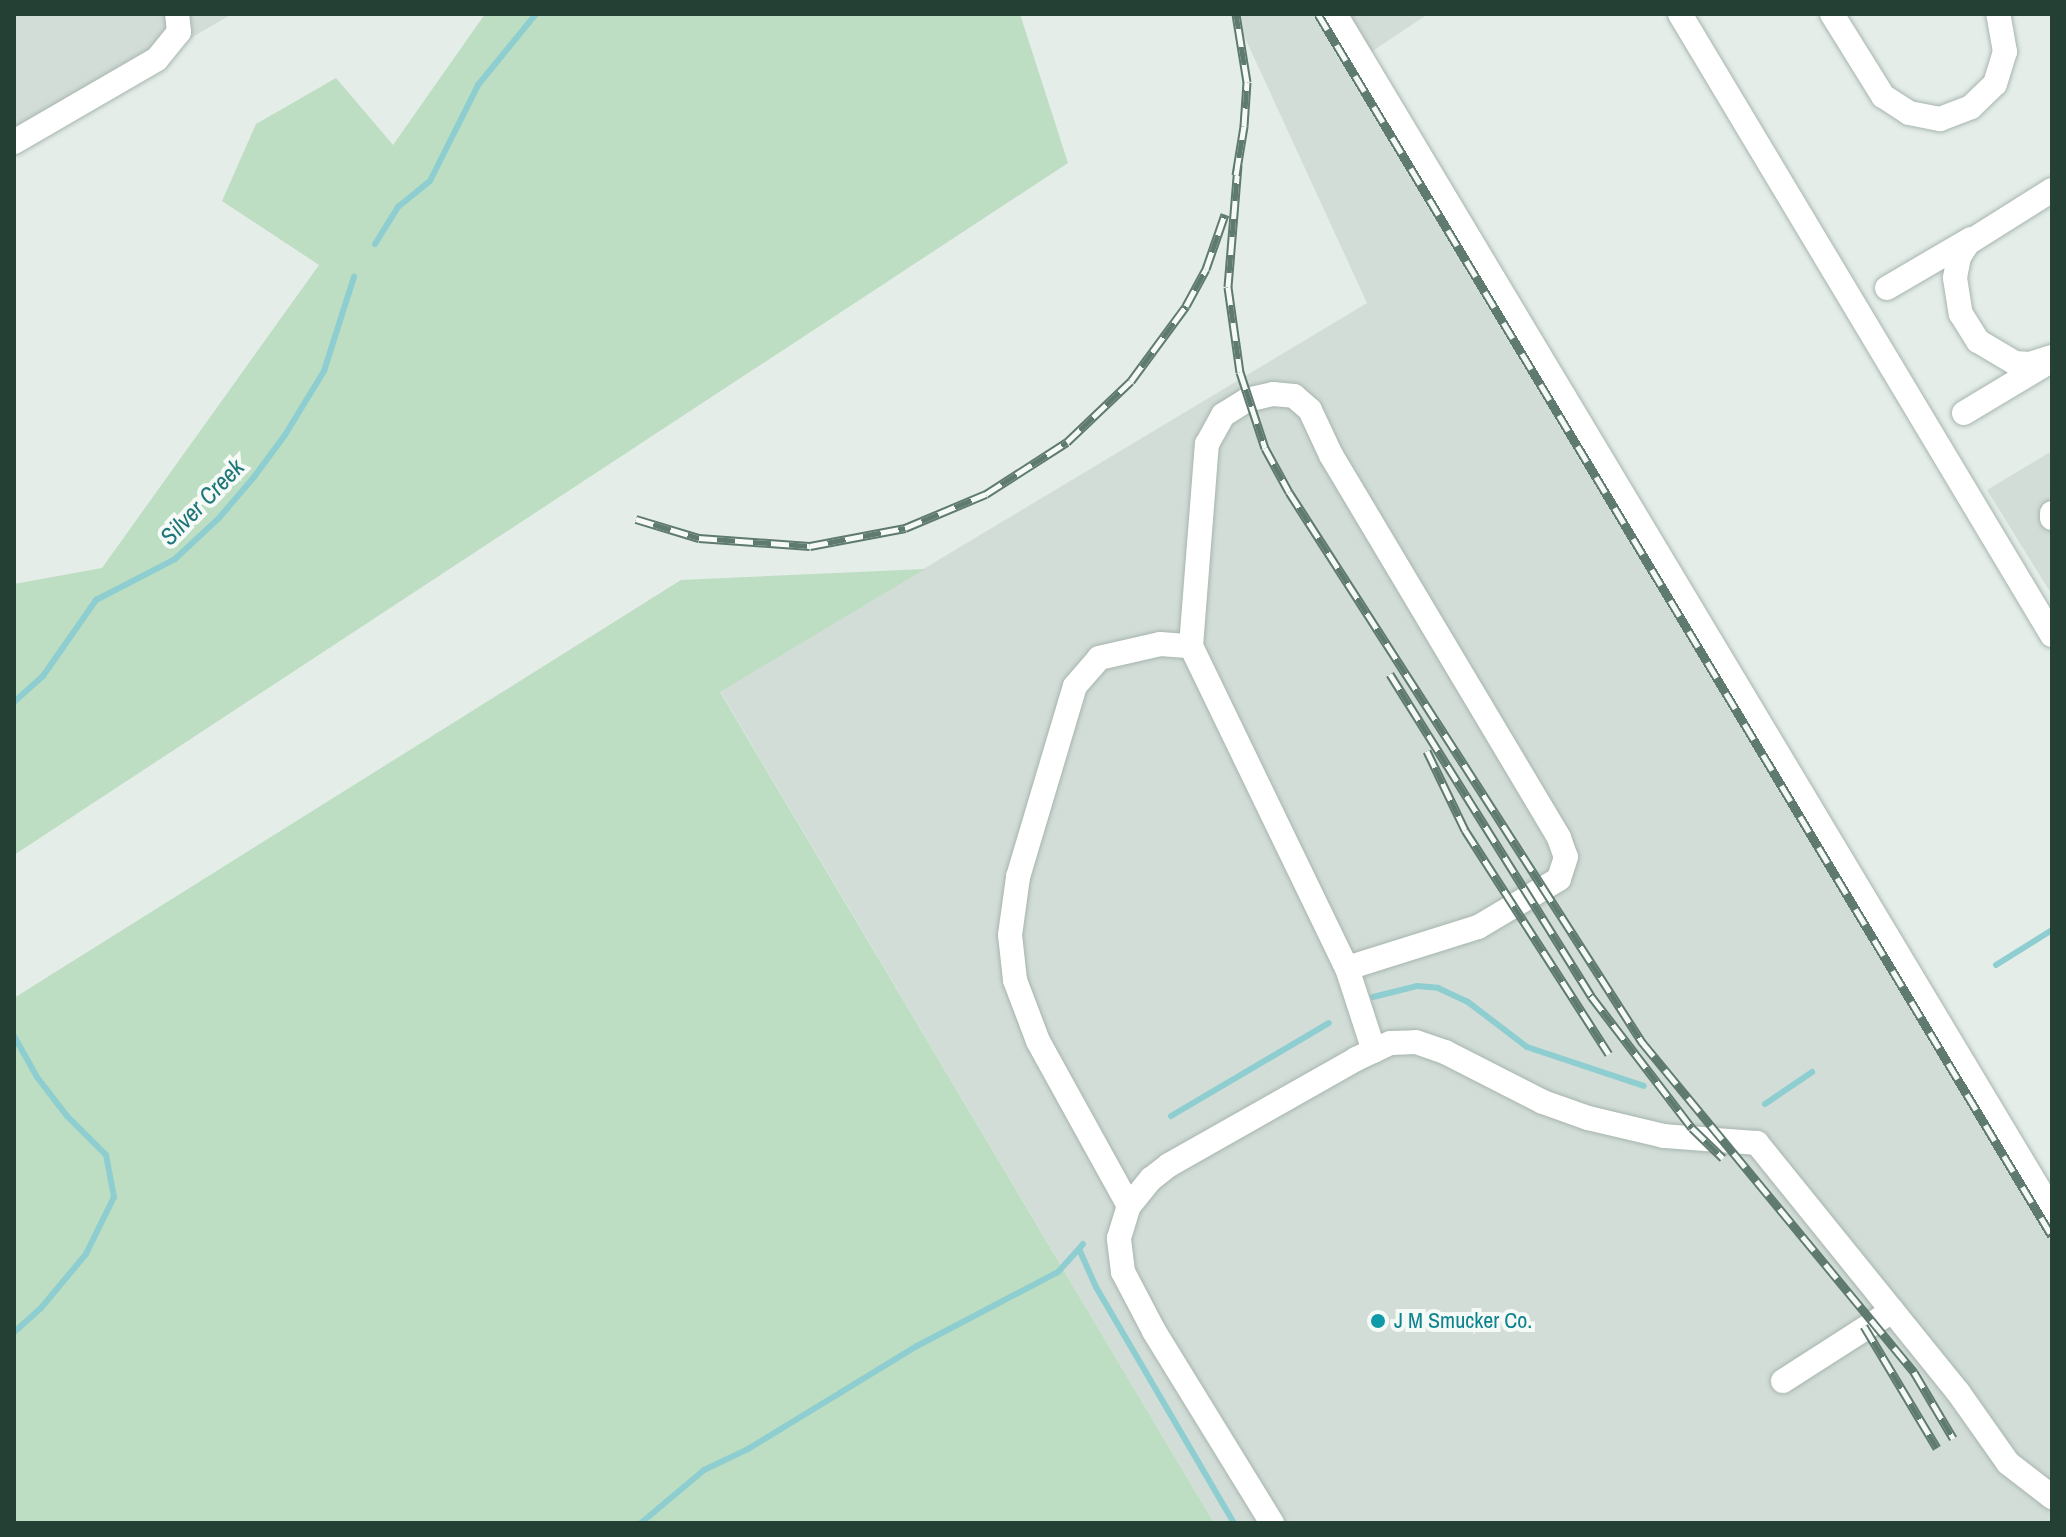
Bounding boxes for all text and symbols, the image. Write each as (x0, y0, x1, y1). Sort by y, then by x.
water label: Silver Creek (154, 453, 250, 551)
place label: J M Smucker Co. (1394, 1308, 1532, 1334)
marker: J M Smucker Co. (1369, 1312, 1387, 1330)

